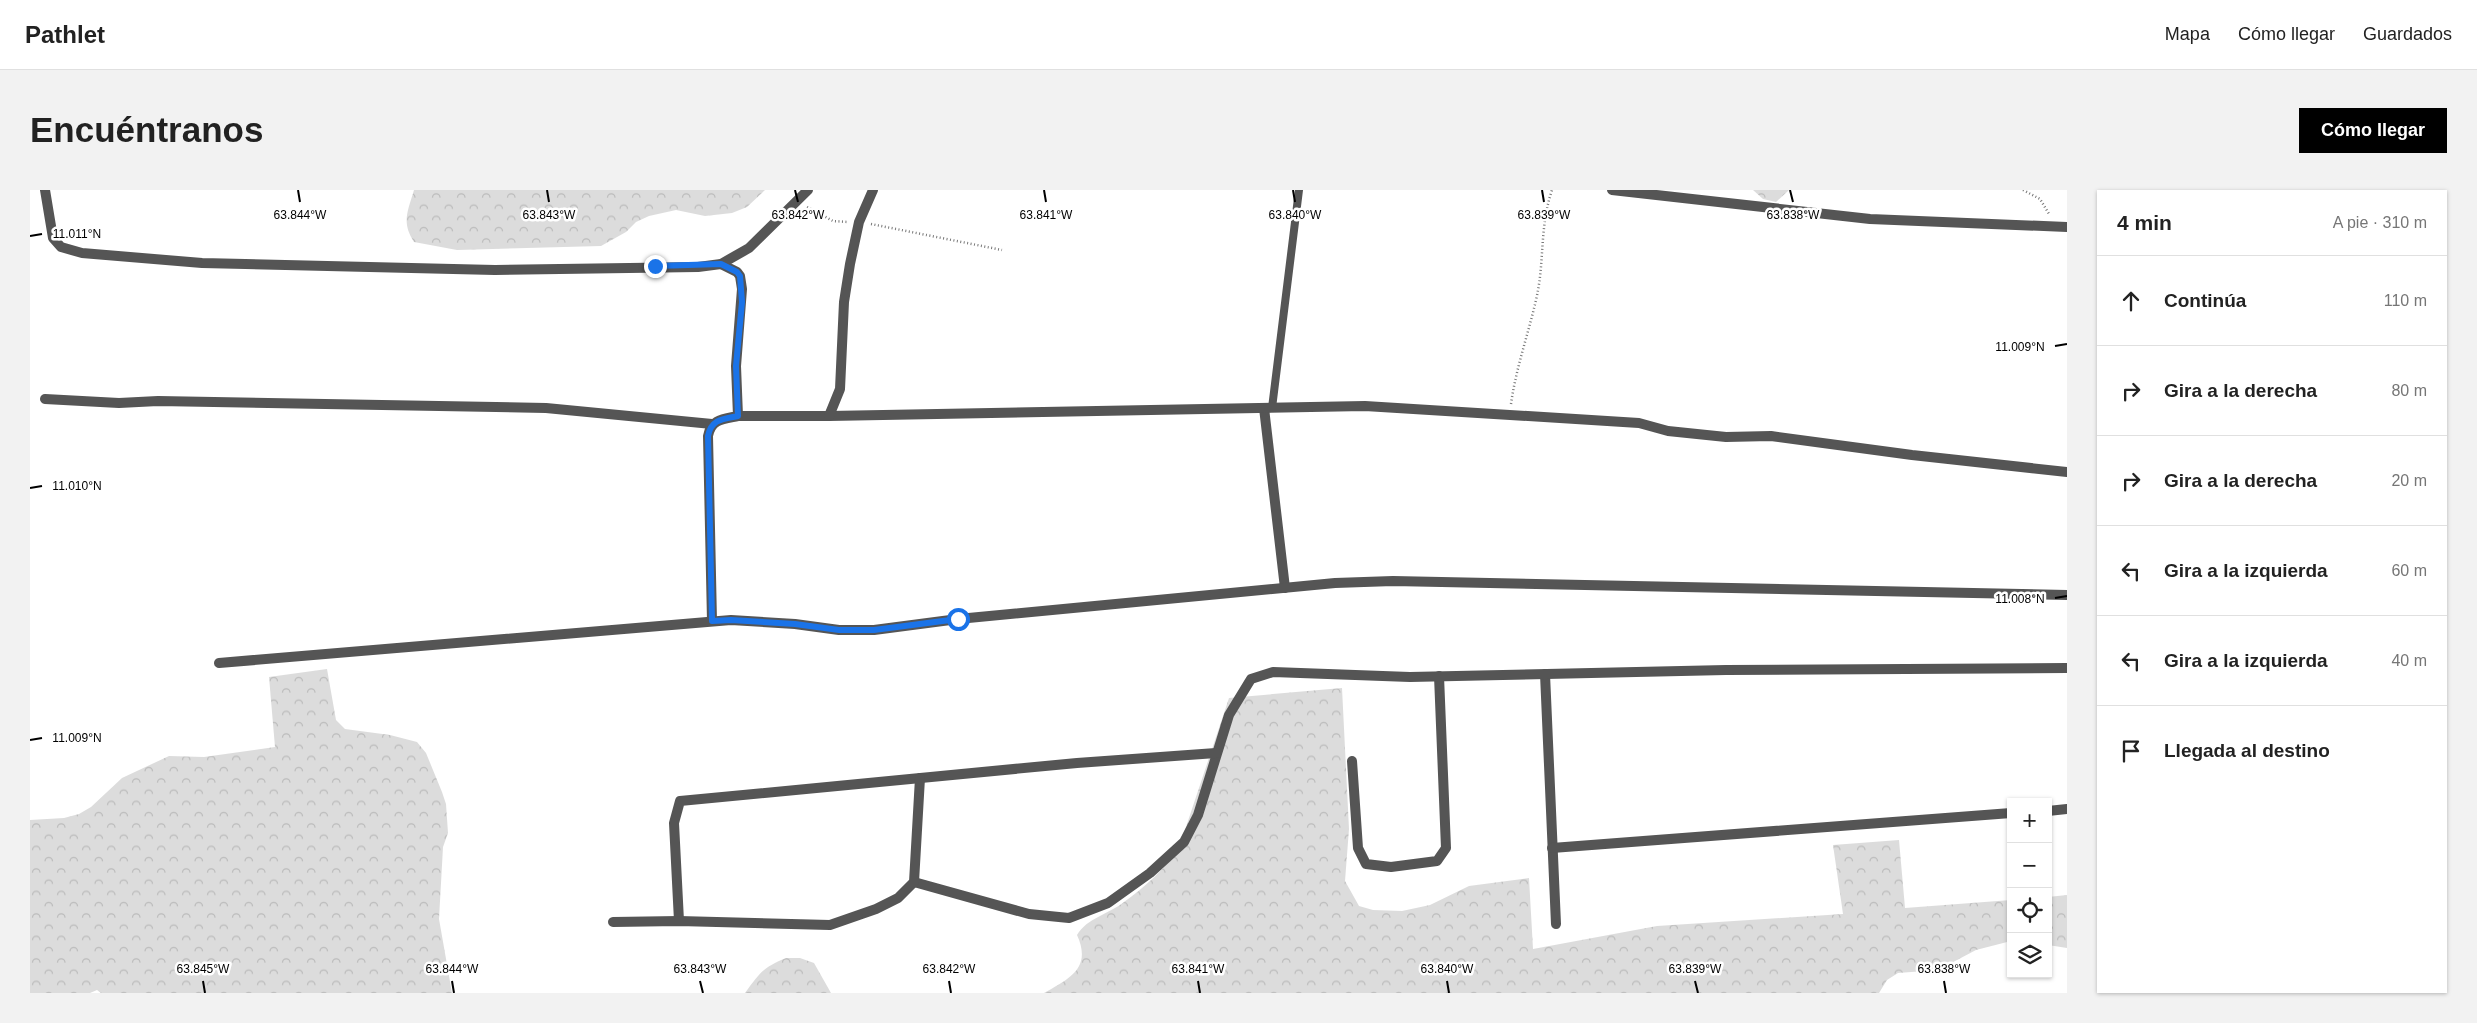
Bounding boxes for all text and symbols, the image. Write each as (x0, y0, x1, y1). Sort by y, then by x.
text: Pathlet (25, 21, 105, 48)
text: Mapa (2165, 24, 2210, 44)
text: Cómo llegar (2238, 24, 2335, 44)
text: Guardados (2363, 24, 2452, 44)
button: Cómo llegar (2299, 108, 2447, 153)
text: Encuéntranos (30, 110, 263, 149)
text: 63.844°W (274, 208, 327, 222)
text: 63.843°W (523, 208, 576, 222)
text: 63.842°W (772, 208, 825, 222)
text: 63.841°W (1020, 208, 1073, 222)
text: 63.840°W (1269, 208, 1322, 222)
text: 63.839°W (1518, 208, 1571, 222)
text: 63.838°W (1767, 208, 1820, 222)
text: 4 min (2117, 211, 2172, 234)
text: A pie · 310 m (2333, 214, 2427, 231)
text: 11.011°N (53, 227, 101, 241)
route end (644, 255, 667, 278)
icon: ahead (2117, 287, 2145, 315)
text: Continúa (2164, 290, 2246, 311)
text: 110 m (2384, 292, 2427, 309)
text: 11.009°N (1995, 340, 2045, 354)
icon: right (2117, 377, 2145, 405)
text: Gira a la derecha (2164, 380, 2317, 401)
text: 80 m (2391, 382, 2427, 399)
icon: right (2117, 467, 2145, 495)
text: Gira a la derecha (2164, 470, 2317, 491)
text: 20 m (2391, 472, 2427, 489)
text: 11.010°N (52, 479, 102, 493)
icon: left (2117, 557, 2145, 585)
text: Gira a la izquierda (2164, 560, 2328, 581)
text: 60 m (2391, 562, 2427, 579)
text: 11.008°N (1995, 592, 2045, 606)
route start (947, 608, 970, 631)
icon: left (2117, 647, 2145, 675)
text: Gira a la izquierda (2164, 650, 2328, 671)
text: 40 m (2391, 652, 2427, 669)
text: 11.009°N (52, 731, 102, 745)
icon: arrive (2117, 737, 2145, 765)
text: Llegada al destino (2164, 740, 2330, 761)
map controls (2007, 798, 2052, 978)
button: + (2007, 798, 2052, 843)
button: − (2007, 843, 2052, 888)
button: locate (2007, 888, 2052, 933)
button: layers (2007, 933, 2052, 978)
text: 63.845°W (177, 962, 230, 976)
text: 63.844°W (426, 962, 479, 976)
text: 63.843°W (674, 962, 727, 976)
text: 63.842°W (923, 962, 976, 976)
text: 63.841°W (1172, 962, 1225, 976)
text: 63.840°W (1421, 962, 1474, 976)
text: 63.839°W (1669, 962, 1722, 976)
text: 63.838°W (1918, 962, 1971, 976)

